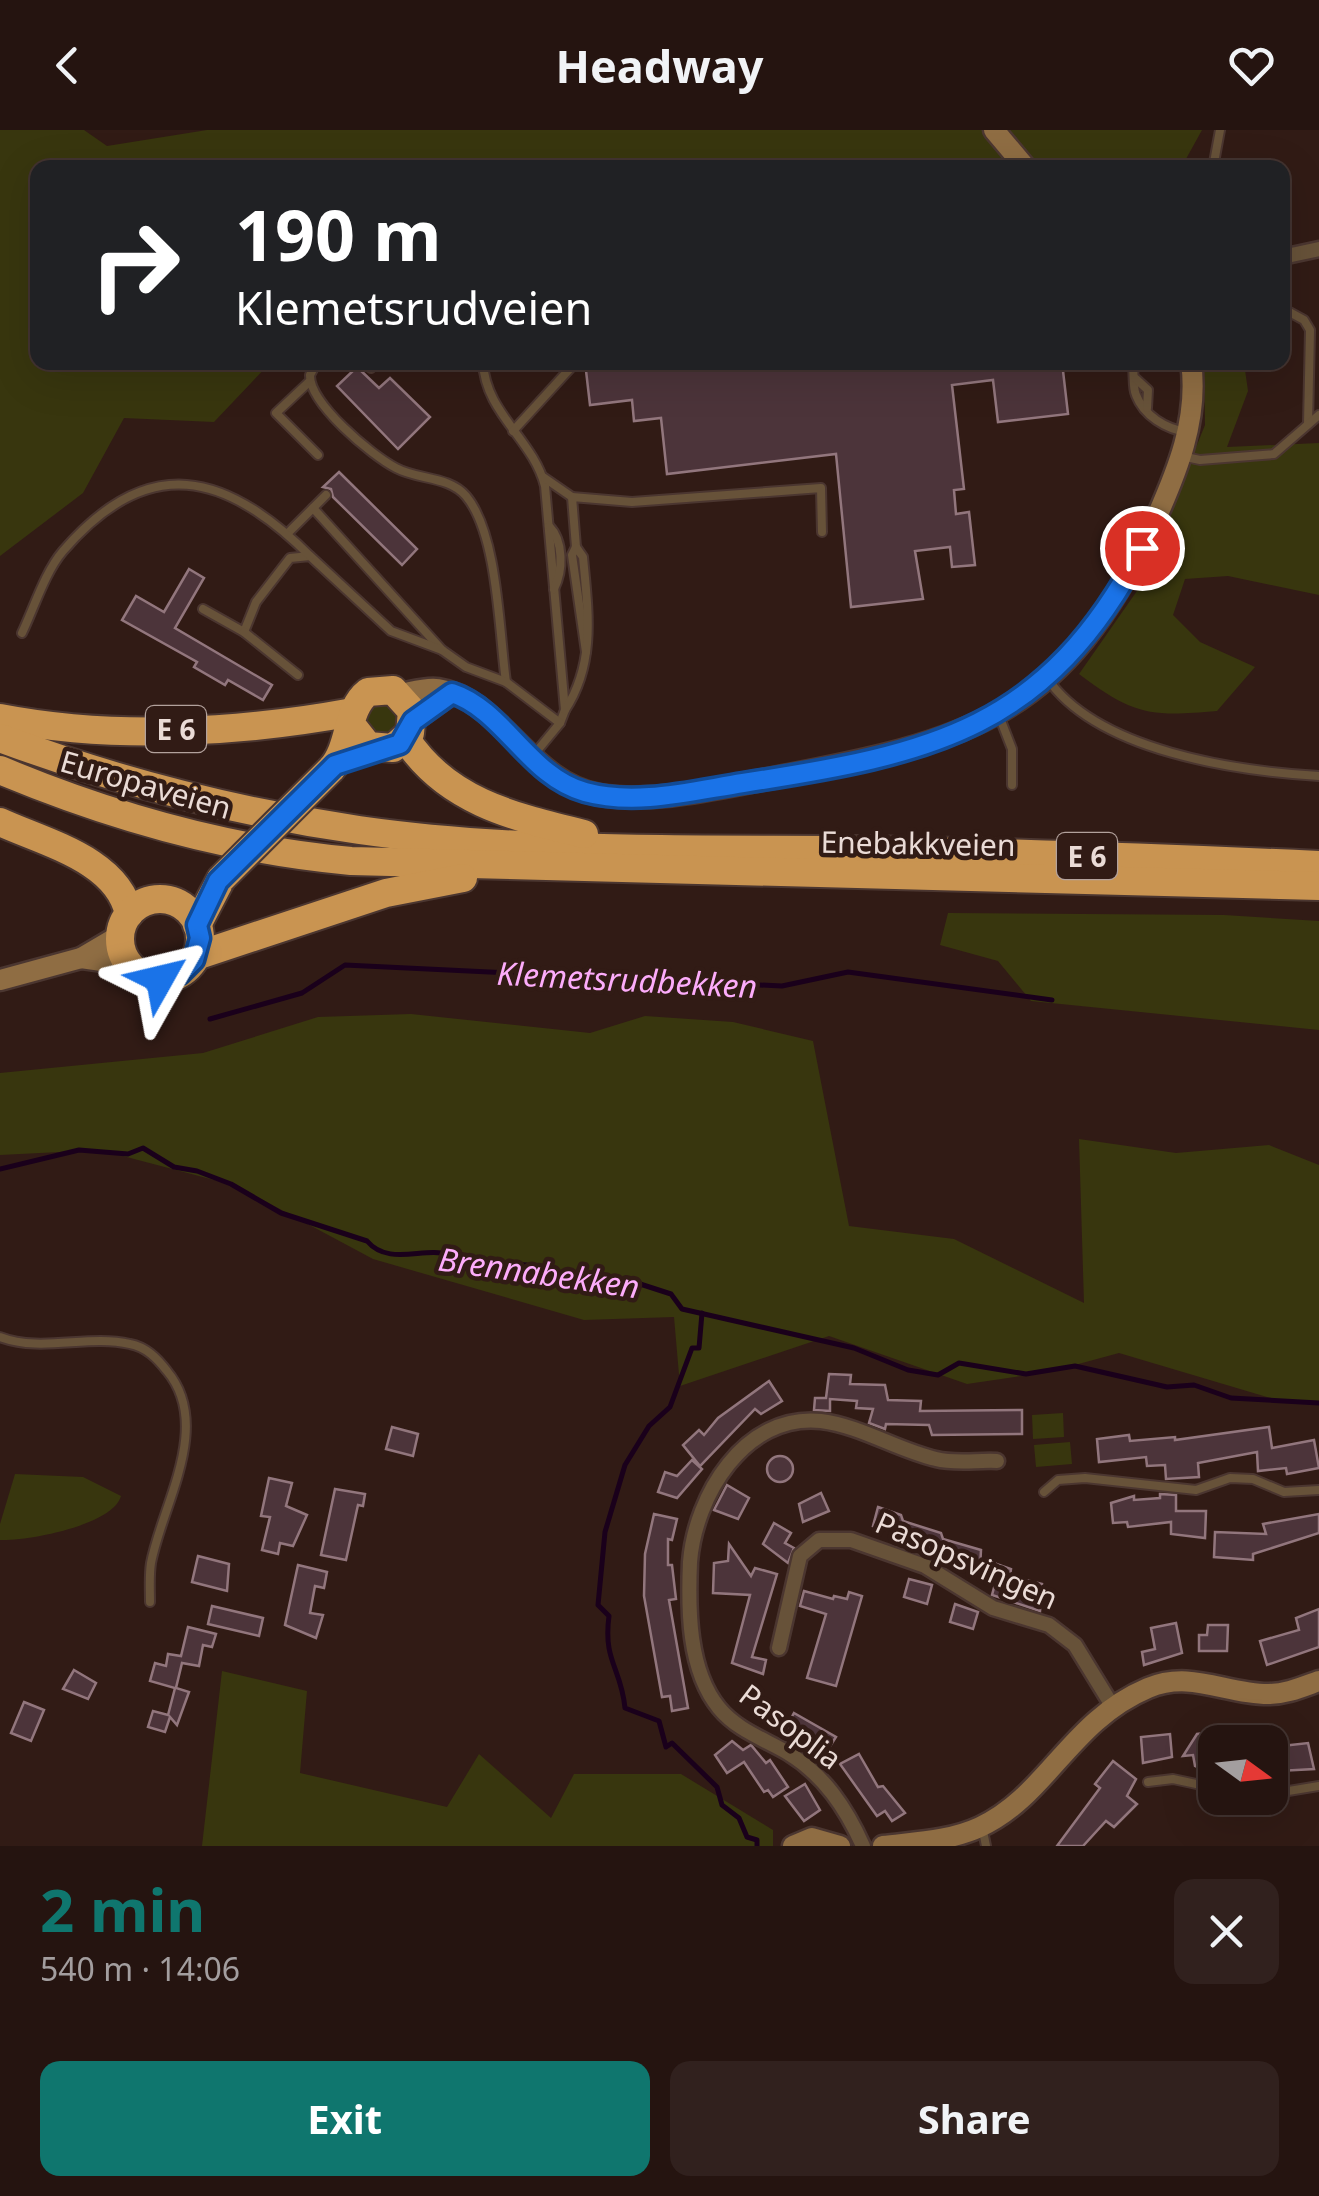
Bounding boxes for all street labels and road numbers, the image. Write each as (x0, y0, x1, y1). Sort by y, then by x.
road number: E 6 (146, 706, 206, 752)
street label: Europaveien (56, 740, 236, 828)
street label: Enebakkveien (820, 821, 1016, 865)
road number: E 6 (1057, 833, 1117, 879)
street label: Pasopsvingen (869, 1501, 1065, 1619)
street label: Pasoplia (731, 1674, 851, 1778)

